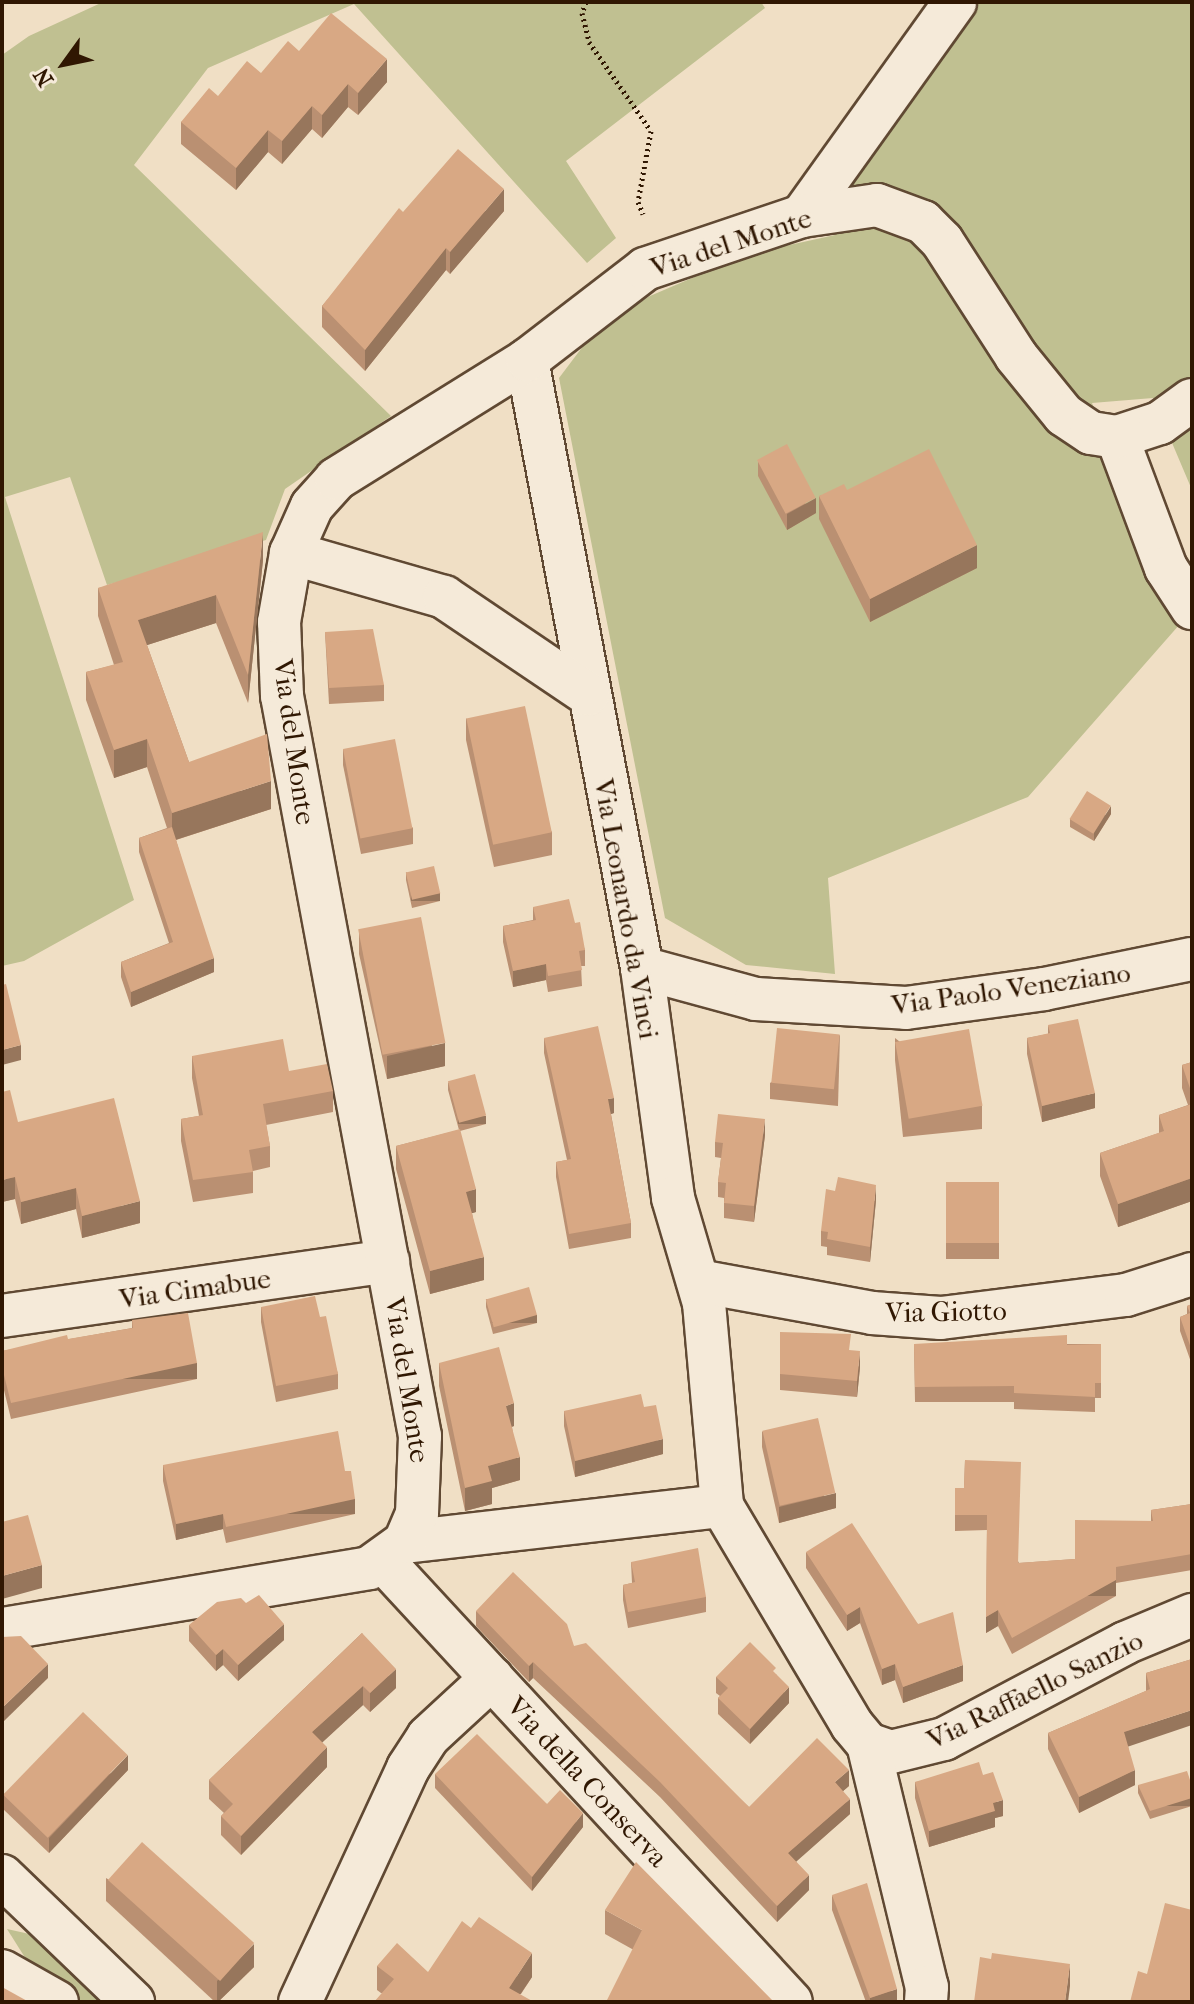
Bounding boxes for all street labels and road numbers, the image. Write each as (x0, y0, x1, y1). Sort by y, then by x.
street label: Via del Monte (646, 201, 816, 285)
street label: Via del Monte (266, 657, 322, 827)
street label: Via Leonardo da Vinci (587, 776, 665, 1042)
street label: Via Paolo Veneziano (889, 956, 1133, 1022)
street label: Via Cimabue (117, 1262, 273, 1316)
street label: Via Giotto (885, 1294, 1007, 1330)
street label: Via del Monte (377, 1295, 437, 1465)
street label: Via Raffaello Sanzio (922, 1623, 1148, 1757)
street label: Via della Conserva (499, 1690, 675, 1874)

